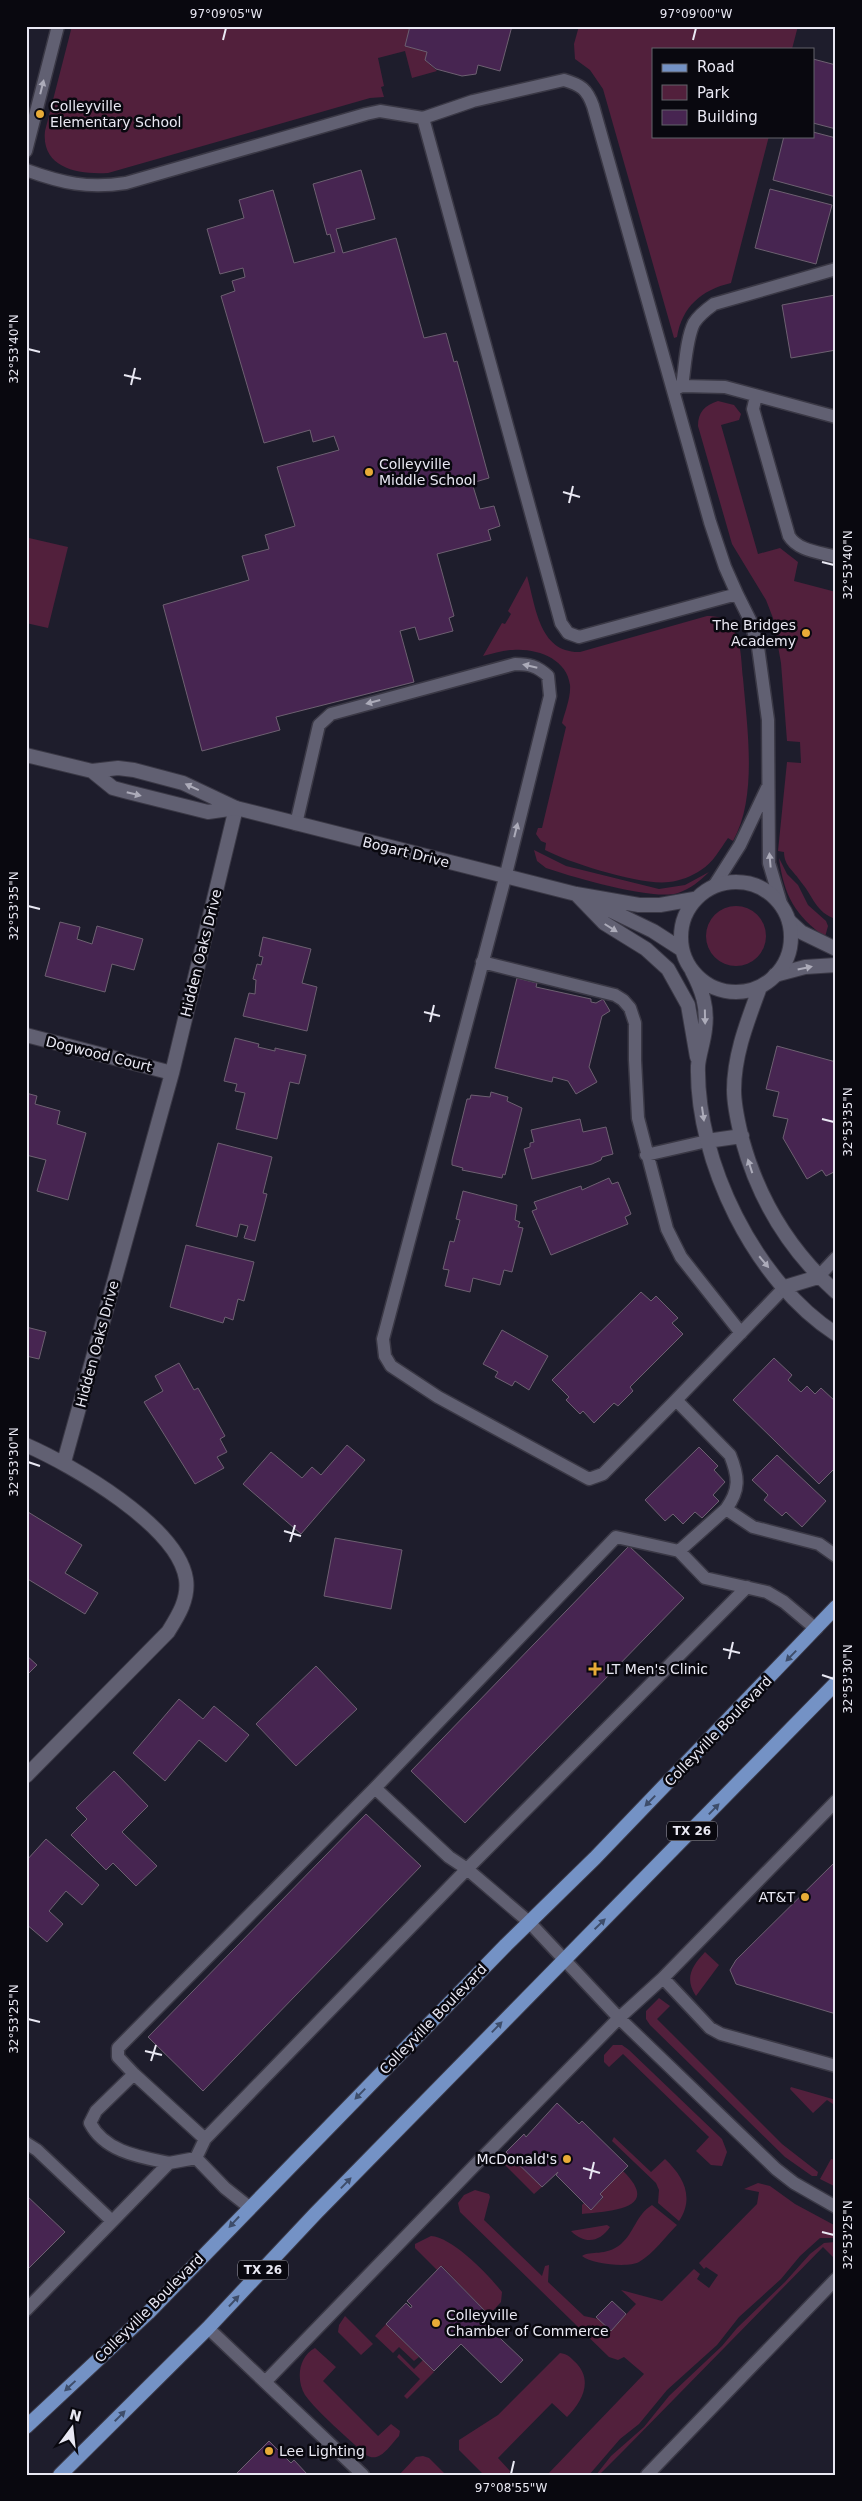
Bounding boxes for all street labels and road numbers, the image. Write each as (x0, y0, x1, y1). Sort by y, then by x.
street label: Bogart Drive (361, 834, 451, 870)
street label: Hidden Oaks Drive (177, 888, 225, 1018)
street label: Dogwood Court (44, 1033, 154, 1075)
street label: Hidden Oaks Drive (72, 1279, 122, 1409)
street label: Colleyville Boulevard (661, 1673, 775, 1789)
road number: TX 26 (667, 1822, 717, 1840)
street label: Colleyville Boulevard (376, 1961, 490, 2077)
street label: Colleyville Boulevard (91, 2250, 207, 2366)
road number: TX 26 (238, 2260, 288, 2280)

